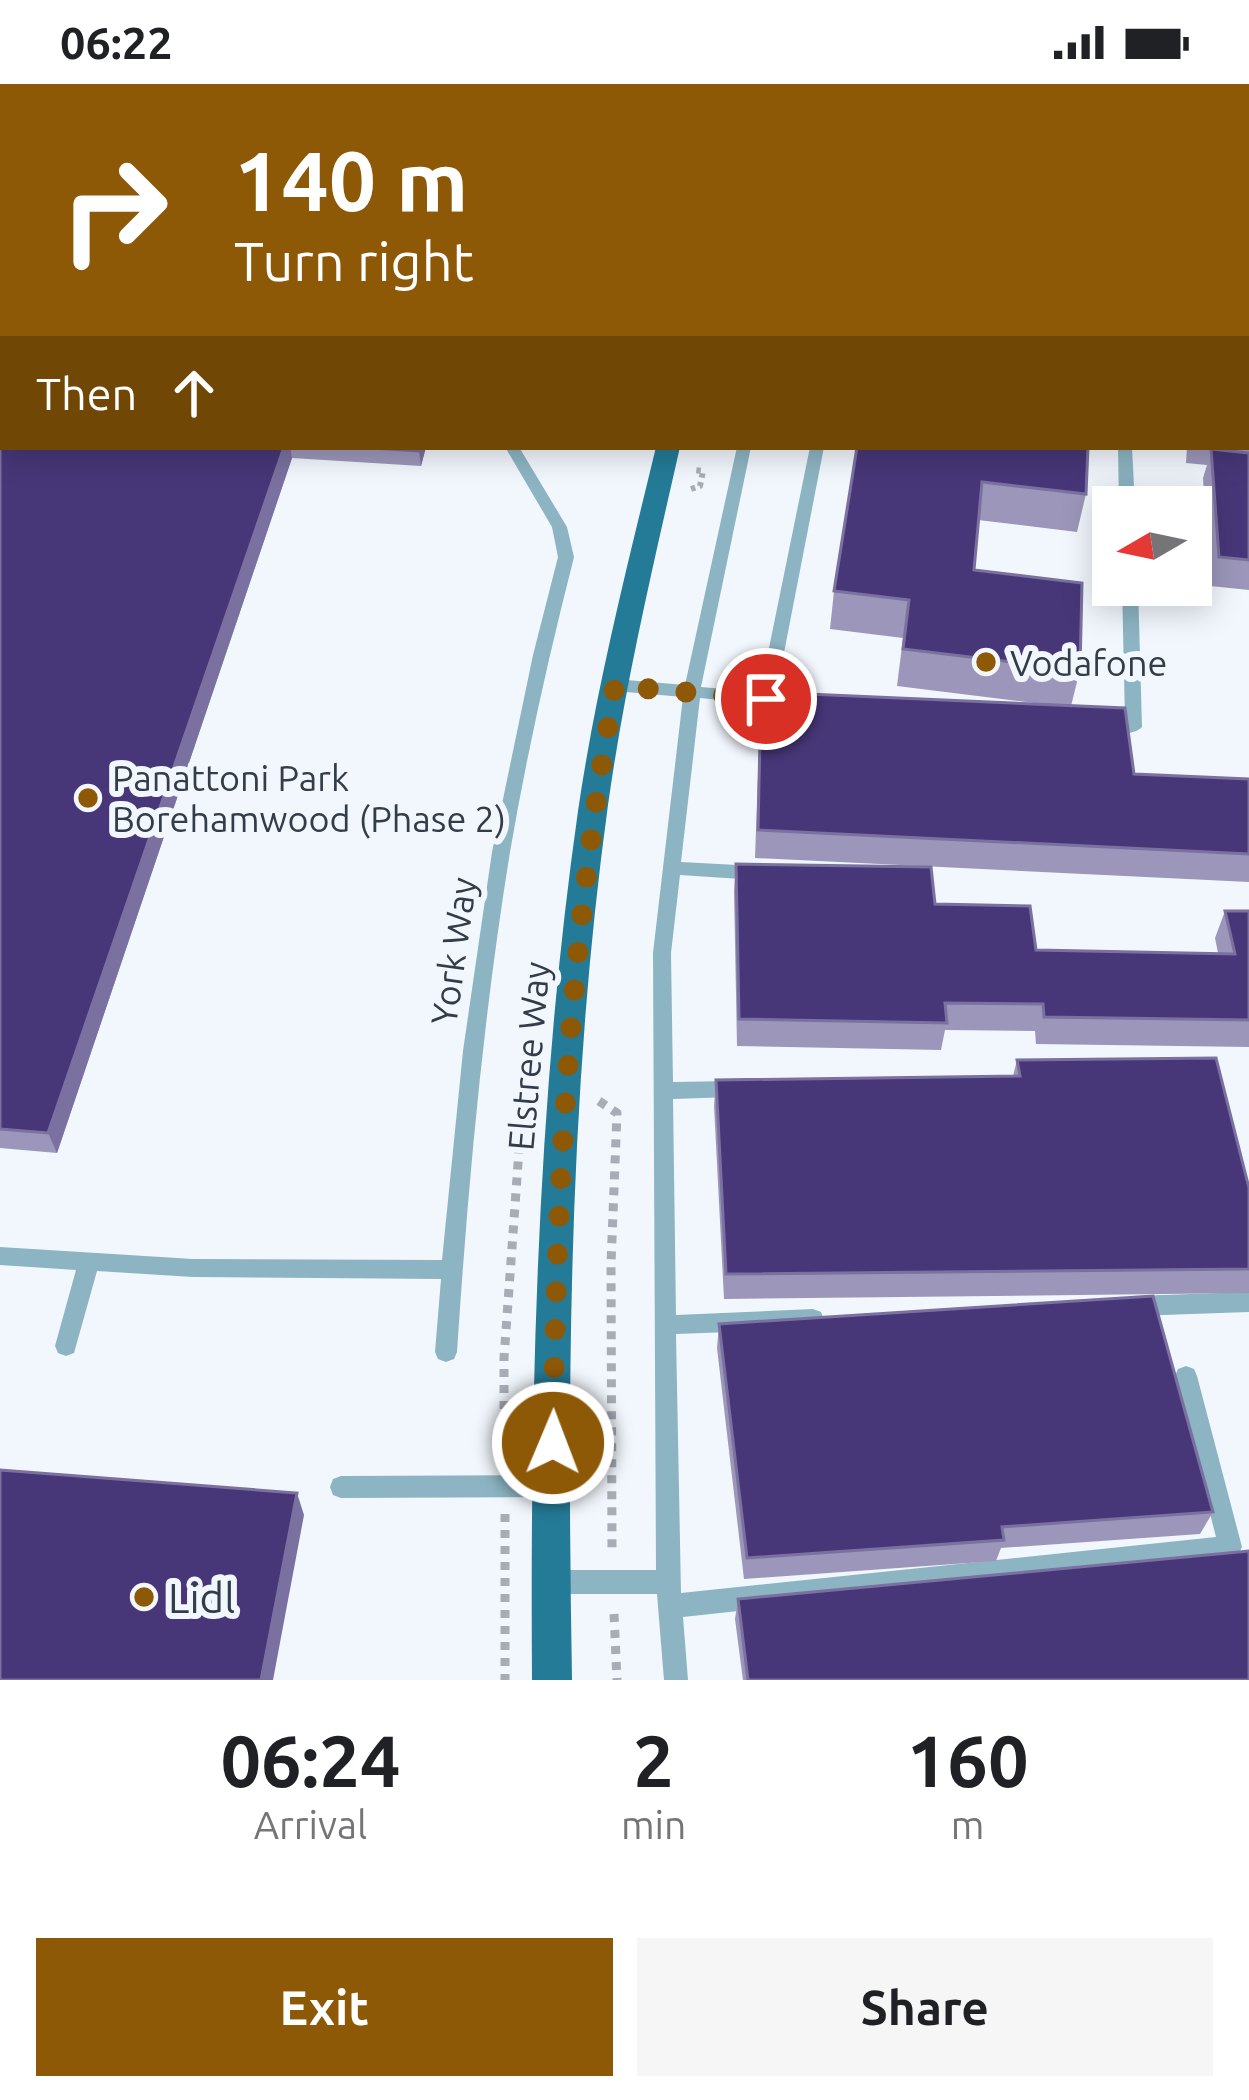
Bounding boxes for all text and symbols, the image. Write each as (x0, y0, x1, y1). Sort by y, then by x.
text: 06:22 (60, 17, 173, 68)
icon: right (36, 132, 192, 288)
text: 140 m (234, 133, 468, 227)
text: Turn right (234, 231, 474, 291)
icon: ahead (161, 360, 227, 426)
text: Then (36, 368, 137, 419)
north arrow (1092, 486, 1212, 606)
map controls (1092, 486, 1212, 606)
place label: Vodafone (1010, 642, 1167, 683)
pin (715, 648, 817, 750)
marker: Vodafone (973, 649, 999, 675)
icon: arrive (733, 666, 799, 732)
place label: Panattoni Park Borehamwood (Phase 2) (112, 757, 506, 839)
marker: Panattoni Park Borehamwood (Phase 2) (75, 785, 101, 811)
street label: York Way (422, 874, 484, 1028)
street label: Elstree Way (499, 960, 557, 1152)
position arrow (490, 1380, 616, 1506)
place label: Lidl (168, 1574, 235, 1621)
marker: Lidl (131, 1584, 157, 1610)
text: 06:24 (220, 1720, 401, 1801)
text: 2 (633, 1720, 674, 1801)
text: 160 (907, 1720, 1029, 1801)
text: Arrival (254, 1803, 367, 1846)
text: min (621, 1803, 686, 1846)
text: m (951, 1803, 984, 1846)
button: Exit (36, 1938, 613, 2076)
button: Share (637, 1938, 1213, 2076)

